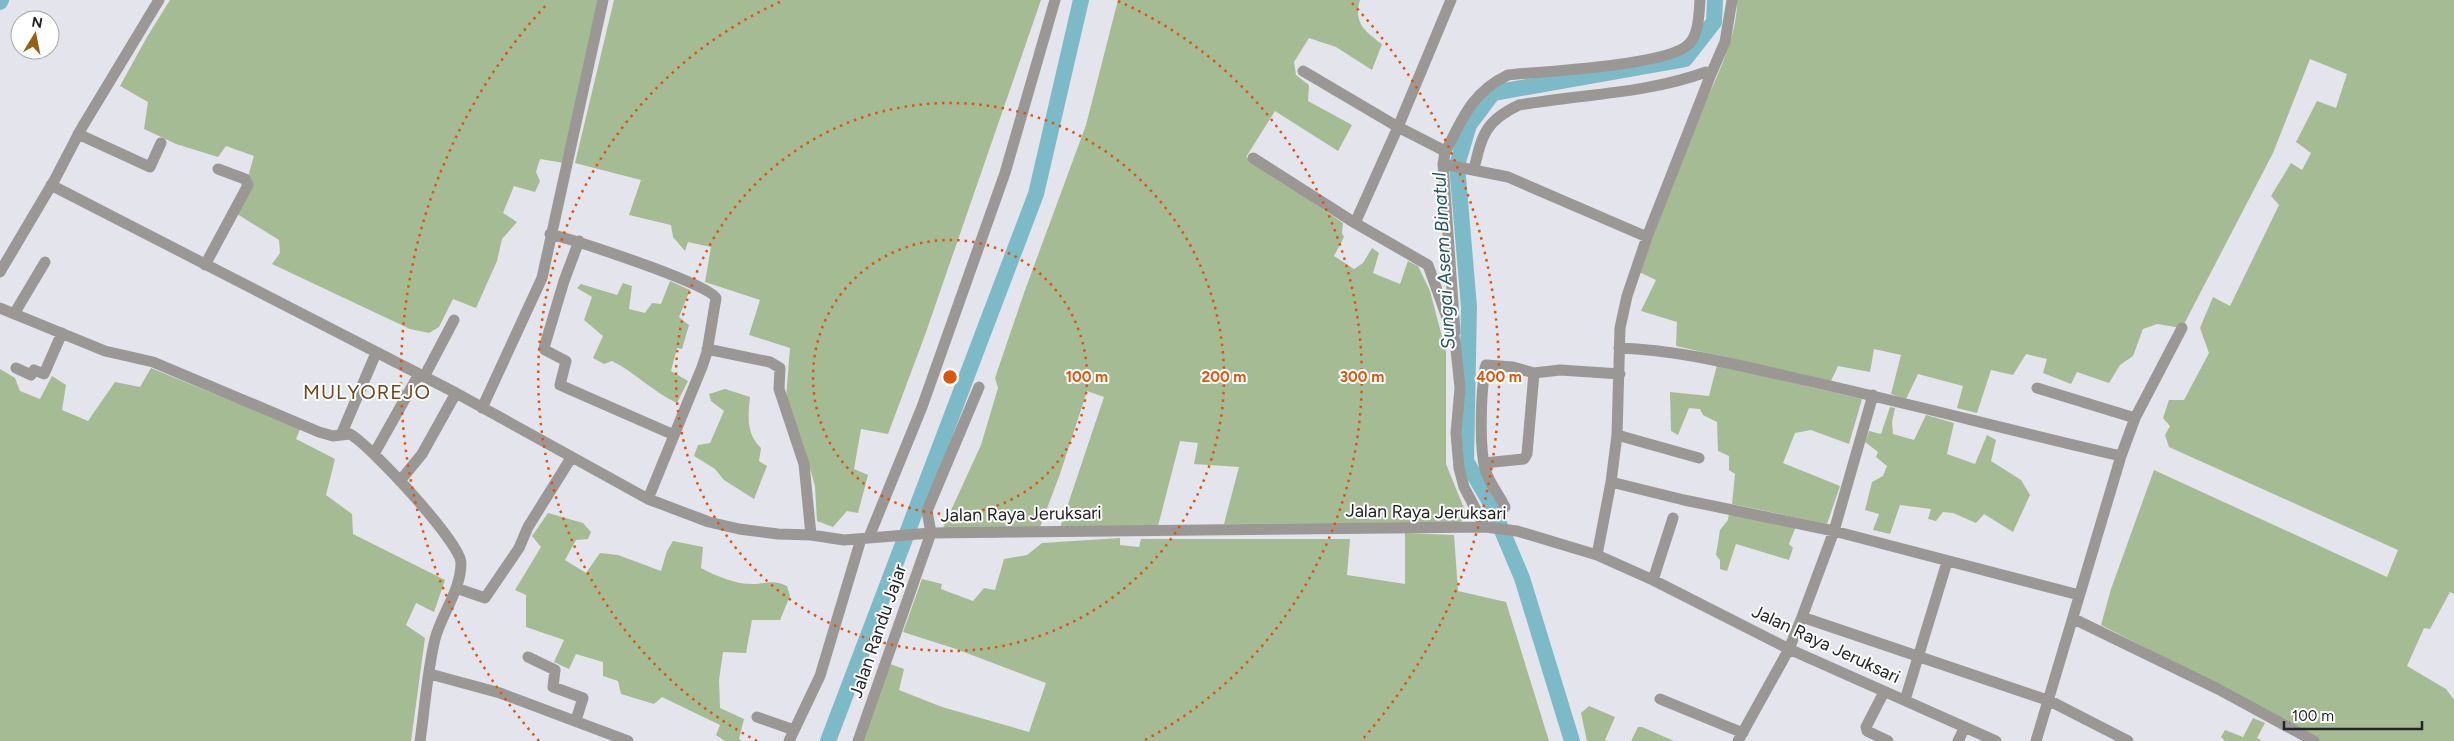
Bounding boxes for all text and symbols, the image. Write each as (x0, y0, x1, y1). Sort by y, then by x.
north arrow (10, 10, 60, 60)
text: N (30, 13, 44, 32)
water label: Sungai Asem Binatul (1427, 171, 1460, 350)
centre of rings (941, 368, 959, 386)
text: 100 m (1066, 368, 1108, 386)
text: 200 m (1202, 368, 1246, 386)
text: 300 m (1340, 368, 1384, 386)
text: 400 m (1476, 368, 1522, 386)
district label: MULYOREJO (303, 380, 431, 404)
street label: Jalan Raya Jeruksari (1345, 500, 1507, 524)
street label: Jalan Raya Jeruksari (940, 502, 1102, 526)
street label: Jalan Randu Jajar (845, 561, 911, 701)
street label: Jalan Raya Jeruksari (1748, 600, 1904, 688)
scale bar (2284, 698, 2422, 730)
text: 100 m (2292, 707, 2334, 725)

